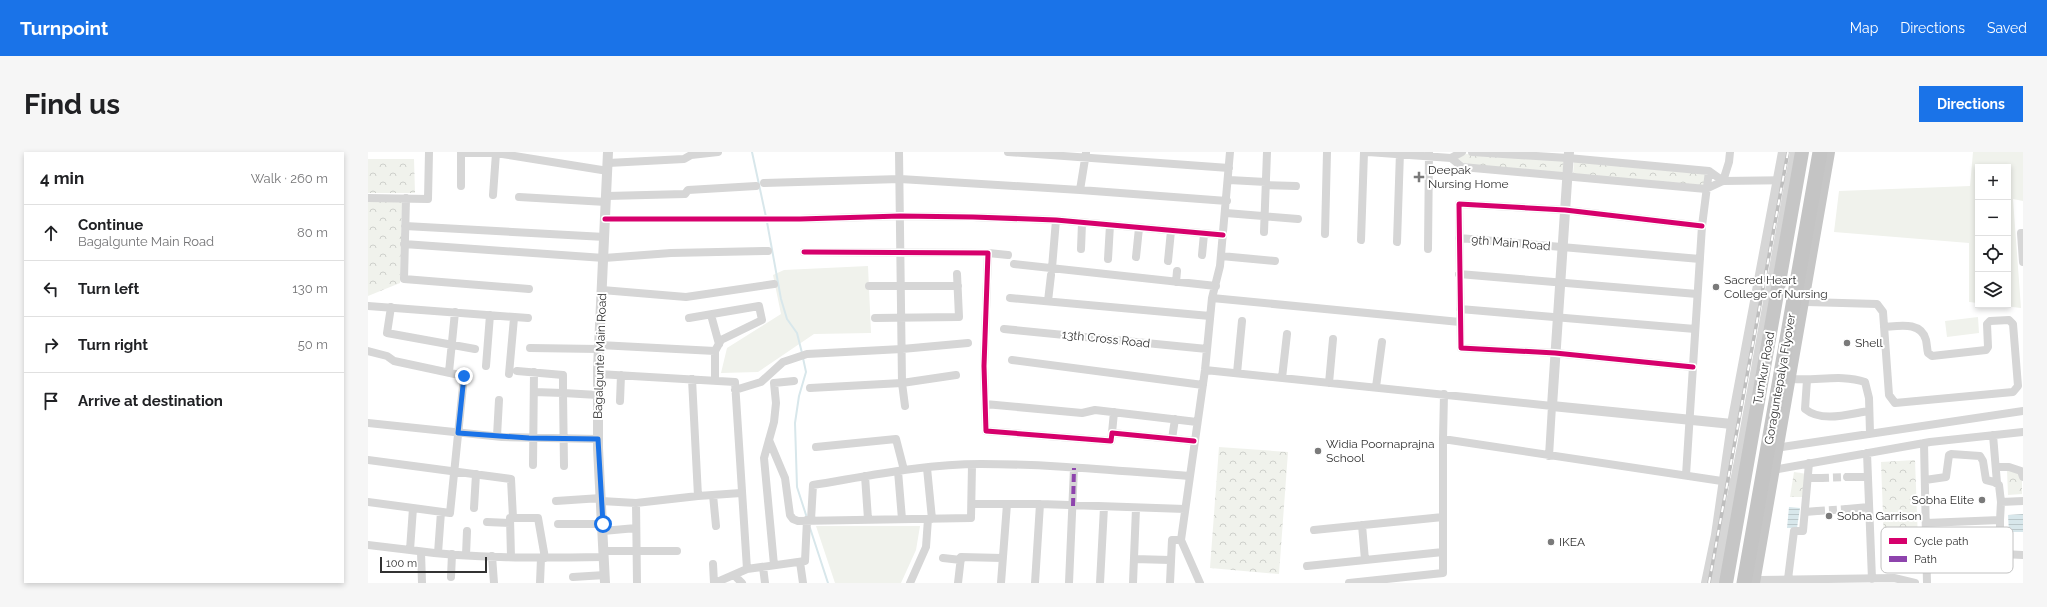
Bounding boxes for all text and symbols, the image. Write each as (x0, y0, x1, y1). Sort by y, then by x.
text: Turnpoint (20, 17, 108, 39)
text: Map (1850, 20, 1878, 36)
text: Directions (1900, 20, 1965, 36)
text: Saved (1987, 20, 2027, 36)
button: Directions (1919, 86, 2023, 122)
text: Find us (24, 88, 120, 121)
place label: Deepak Nursing Home (1428, 163, 1508, 191)
map controls (1975, 164, 2011, 308)
button: + (1975, 164, 2011, 200)
text: 4 min (40, 168, 84, 188)
text: Walk · 260 m (251, 171, 328, 186)
marker: Deepak Nursing Home (1413, 171, 1425, 183)
button: − (1975, 200, 2011, 236)
text: Continue (78, 216, 143, 234)
icon: ahead (40, 222, 62, 244)
text: 80 m (297, 225, 328, 240)
street label: 9th Main Road (1471, 233, 1551, 253)
text: Bagalgunte Main Road (78, 234, 214, 249)
button: locate (1975, 236, 2011, 272)
button: layers (1975, 272, 2011, 308)
place label: Sacred Heart College of Nursing (1724, 273, 1828, 301)
icon: left (40, 278, 62, 300)
text: Turn left (78, 280, 139, 298)
text: 130 m (292, 281, 328, 296)
marker: Sacred Heart College of Nursing (1711, 282, 1721, 292)
street label: Bagalgunte Main Road (591, 293, 609, 419)
street label: Goraguntepalya Flyover (1762, 312, 1799, 446)
street label: 13th Cross Road (1061, 327, 1151, 351)
street label: Tumkur Road (1751, 330, 1777, 406)
icon: right (40, 334, 62, 356)
text: Turn right (78, 336, 148, 354)
place label: Shell (1855, 336, 1884, 350)
text: 50 m (298, 337, 328, 352)
marker: Shell (1842, 338, 1852, 348)
route end (455, 367, 473, 385)
icon: arrive (40, 390, 62, 412)
text: Arrive at destination (78, 392, 223, 410)
place label: Widia Poornaprajna School (1326, 437, 1435, 465)
marker: Widia Poornaprajna School (1313, 446, 1323, 456)
place label: Sobha Elite (1911, 493, 1974, 507)
marker: Sobha Elite (1977, 495, 1987, 505)
place label: Sobha Garrison (1837, 509, 1922, 523)
marker: Sobha Garrison (1824, 511, 1834, 521)
route start (594, 515, 612, 533)
legend (1881, 527, 2013, 573)
place label: IKEA (1559, 535, 1585, 549)
text: Cycle path (1914, 535, 1968, 548)
marker: IKEA (1546, 537, 1556, 547)
text: Path (1914, 553, 1937, 566)
scale bar (380, 555, 487, 574)
text: 100 m (386, 557, 417, 570)

